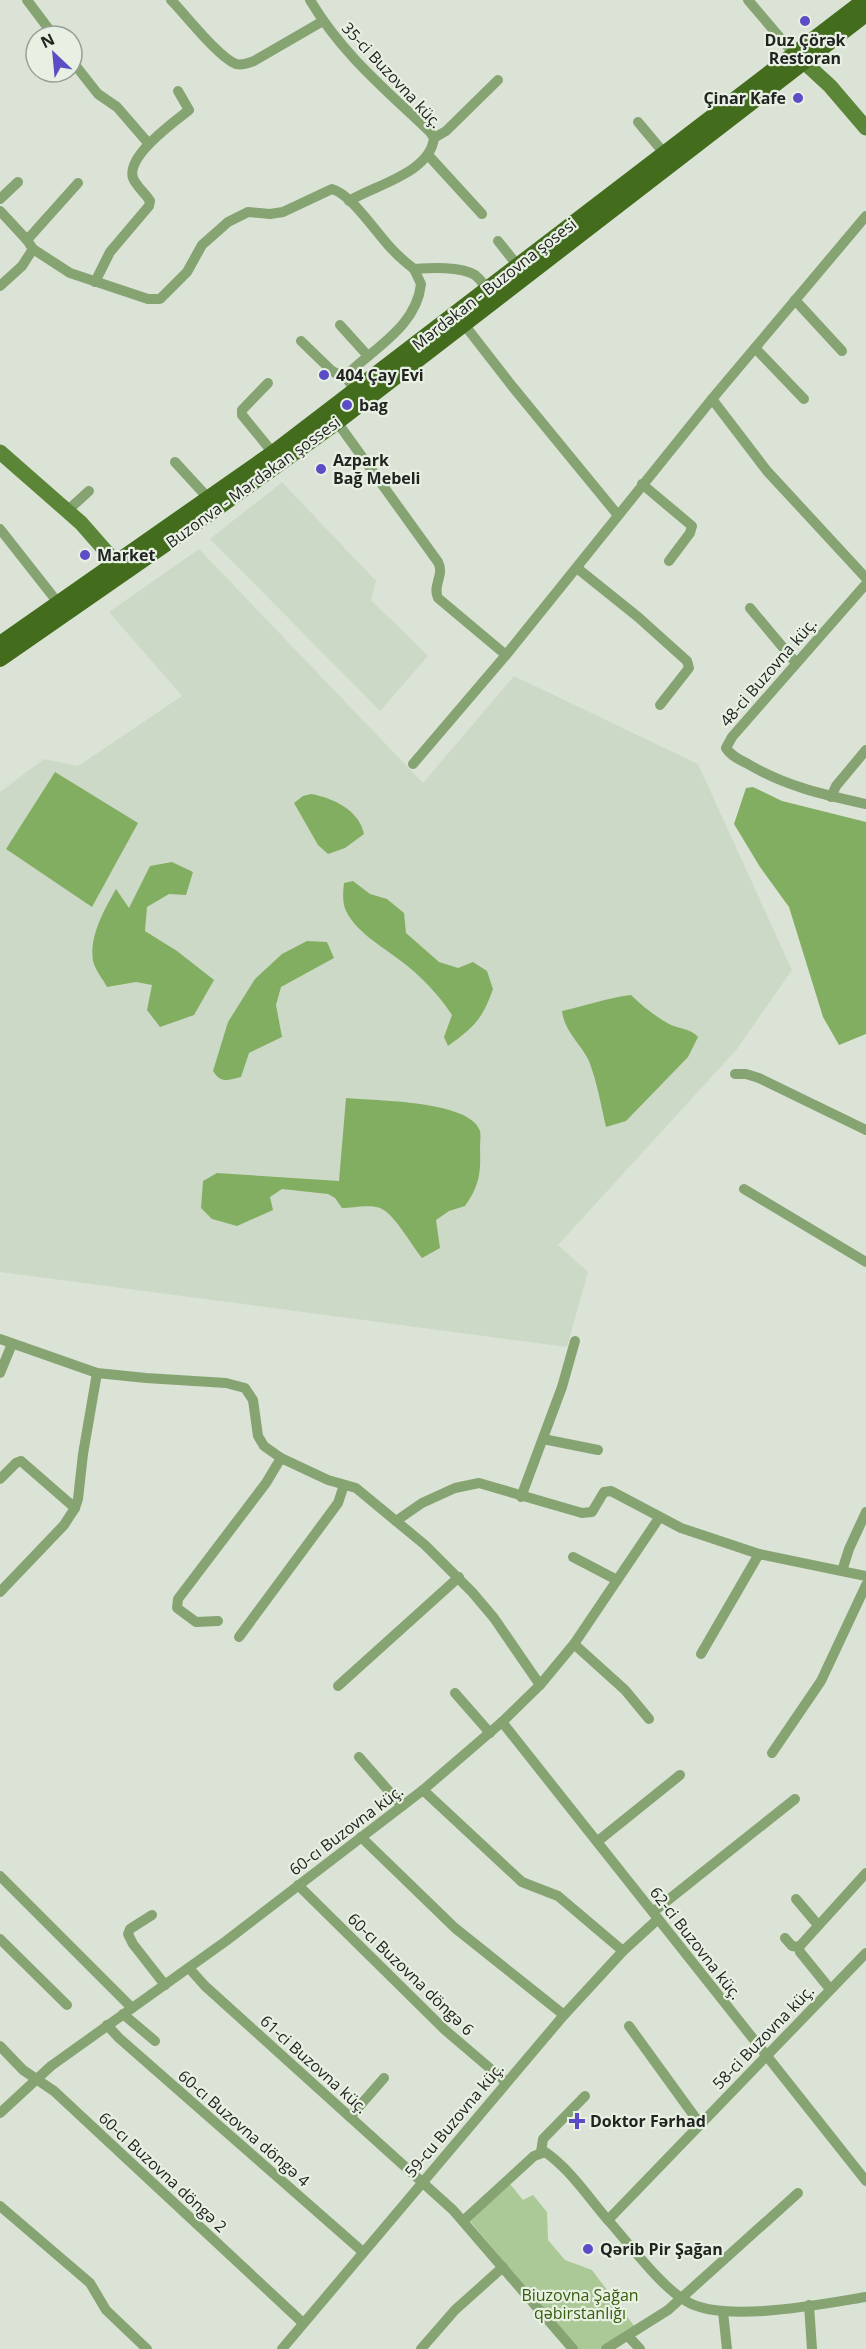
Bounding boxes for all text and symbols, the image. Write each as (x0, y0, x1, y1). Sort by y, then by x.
marker: Duz Çörək Restoran (798, 14, 812, 28)
street label: 35-ci Buzovna küç. (337, 17, 447, 133)
north arrow (24, 24, 84, 84)
text: N (37, 28, 58, 53)
place label: Duz Çörək Restoran (764, 29, 846, 69)
place label: Çinar Kafe (703, 87, 786, 109)
marker: Çinar Kafe (791, 91, 805, 105)
street label: Mərdəkan - Buzovna şosesi (407, 213, 581, 355)
place label: 404 Çay Evi (336, 364, 424, 386)
marker: 404 Çay Evi (317, 368, 331, 382)
place label: bag (359, 394, 388, 416)
marker: bag (340, 398, 354, 412)
street label: Buzonva - Mərdəkan şossesi (161, 411, 345, 553)
place label: Azpark Bağ Mebeli (333, 449, 421, 489)
marker: Azpark Bağ Mebeli (314, 462, 328, 476)
place label: Market (97, 544, 155, 566)
marker: Market (78, 548, 92, 562)
street label: 48-ci Buzovna küç. (715, 613, 821, 731)
street label: 60-cı Buzovna küç. (284, 1780, 408, 1880)
street label: 62-ci Buzovna küç. (645, 1882, 747, 2004)
street label: 60-cı Buzovna döngə 6 (343, 1908, 479, 2040)
street label: 58-ci Buzovna küç. (707, 1980, 819, 2094)
street label: 61-ci Buzovna küç. (256, 2010, 372, 2118)
street label: 59-cu Buzovna küç. (400, 2058, 508, 2182)
street label: 60-cı Buzovna döngə 4 (174, 2065, 314, 2191)
street label: 60-cı Buzovna döngə 2 (94, 2107, 232, 2237)
place label: Doktor Fərhad (590, 2110, 706, 2132)
marker: Doktor Fərhad (568, 2112, 586, 2130)
place label: Qərib Pir Şağan (600, 2238, 723, 2260)
marker: Qərib Pir Şağan (581, 2242, 595, 2256)
park label: Biuzovna Şağan qəbirstanlığı (521, 2284, 639, 2324)

